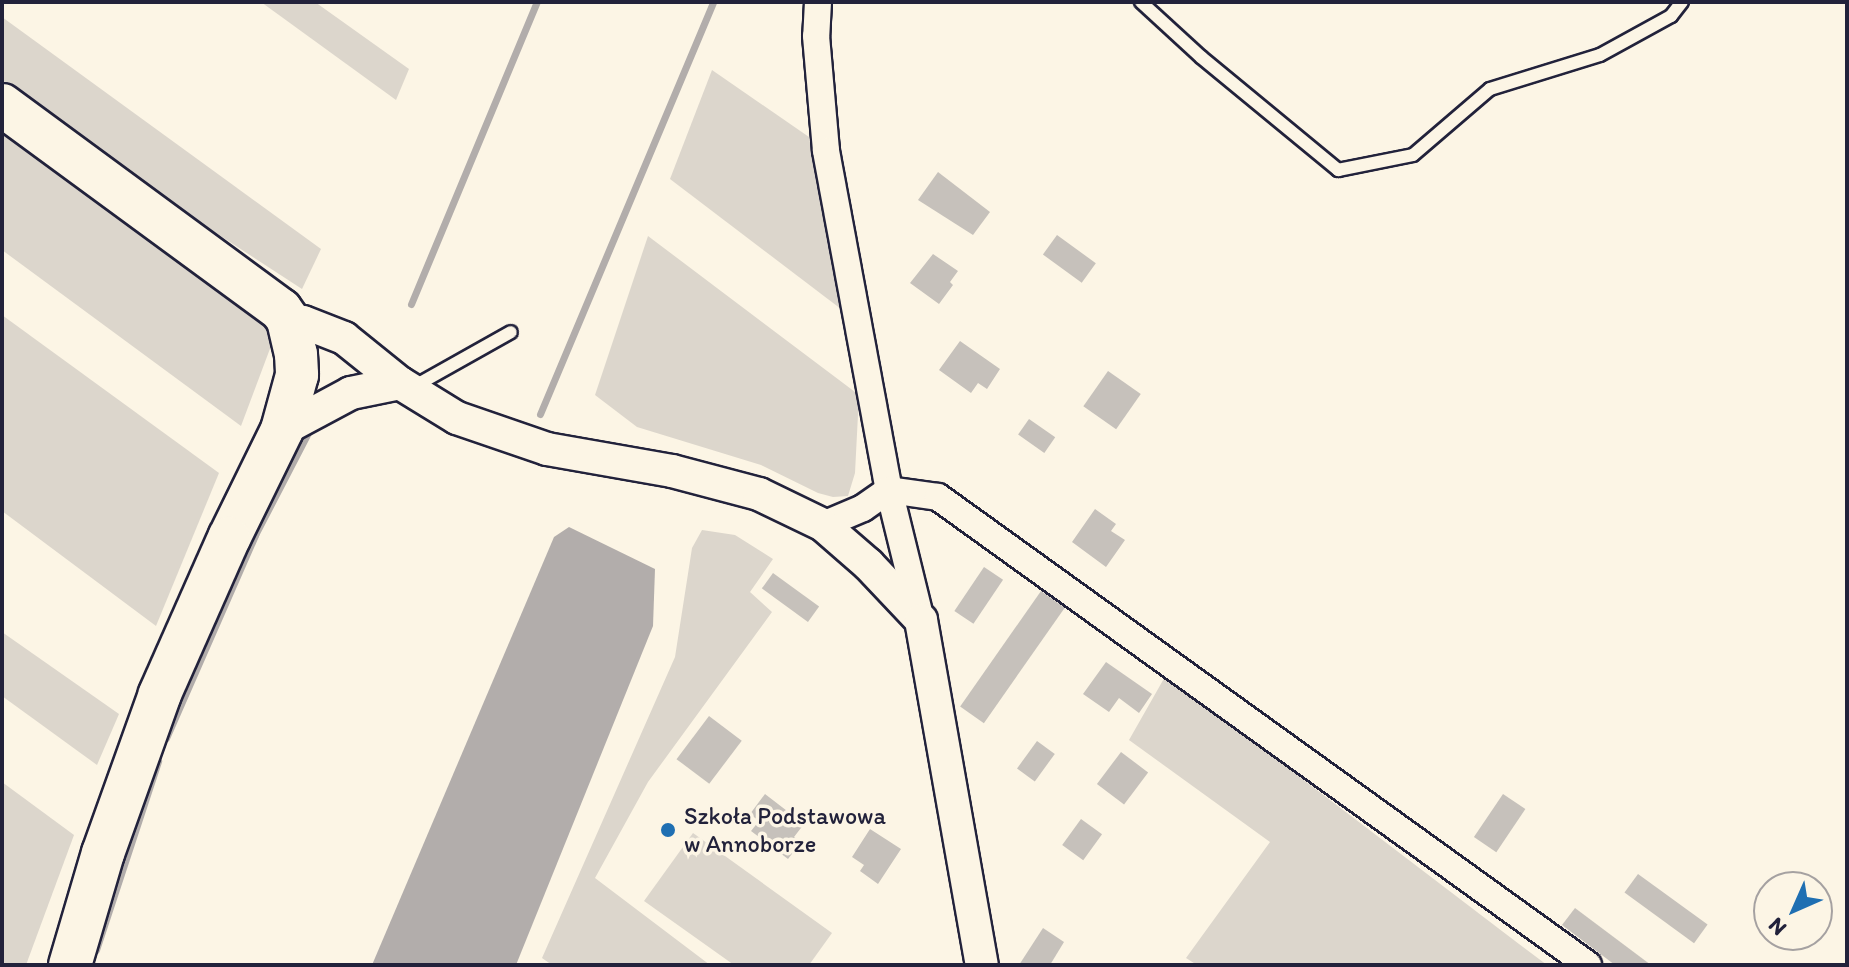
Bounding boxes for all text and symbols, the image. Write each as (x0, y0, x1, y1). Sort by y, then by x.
place label: Szkoła Podstawowa w Annoborze (684, 802, 885, 858)
marker: Szkoła Podstawowa w Annoborze (659, 821, 677, 839)
north arrow (1753, 871, 1833, 951)
text: N (1762, 912, 1792, 942)

